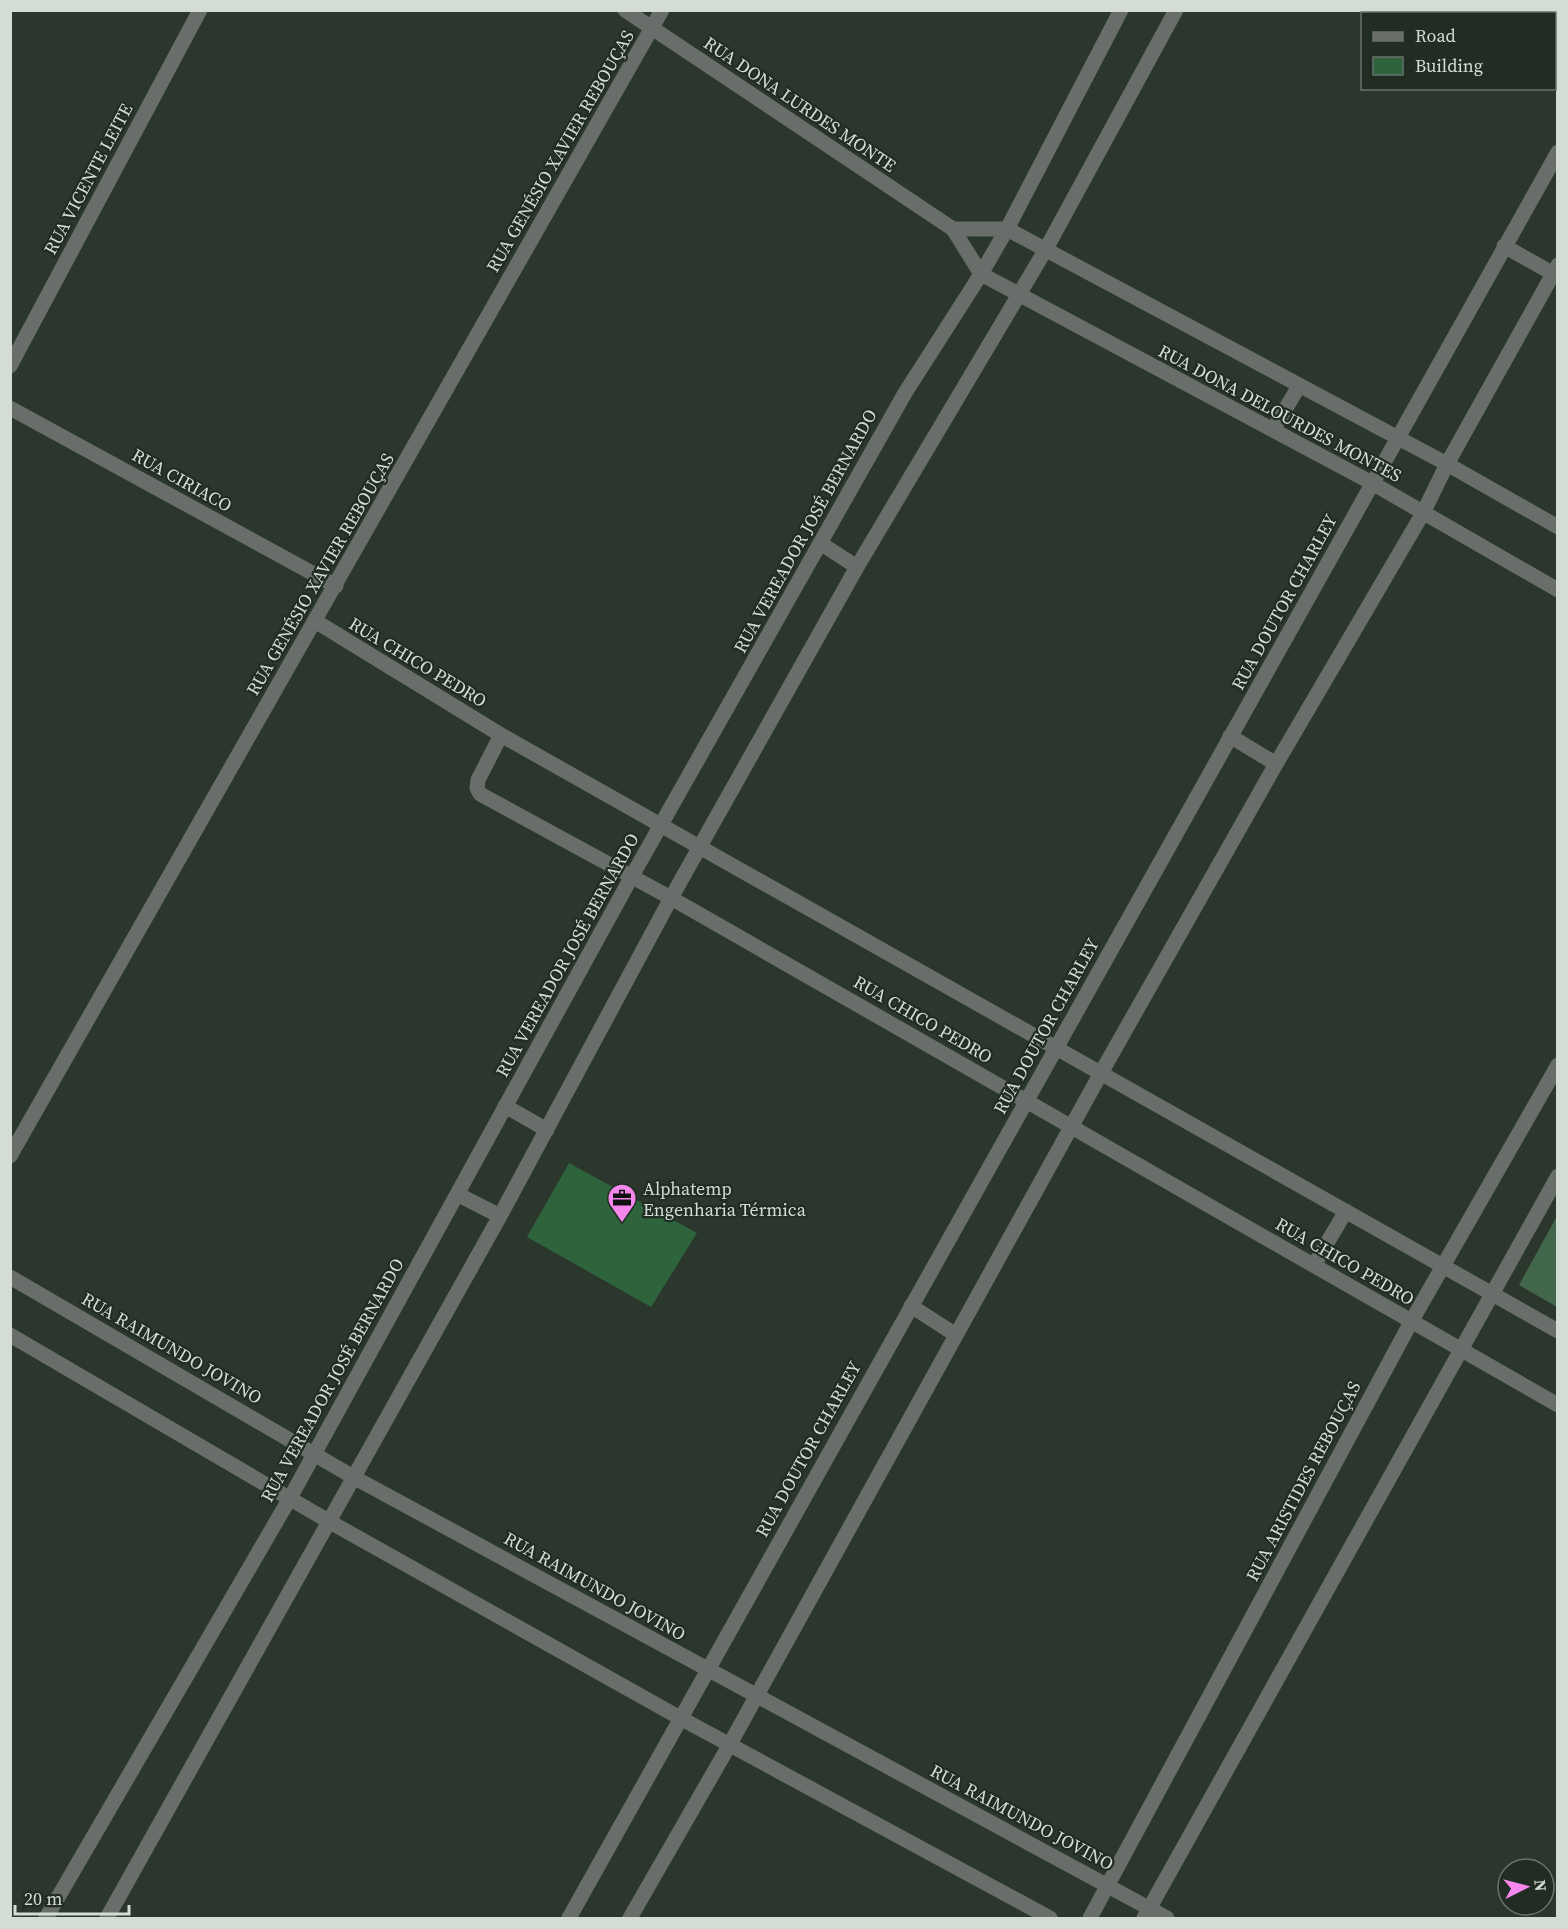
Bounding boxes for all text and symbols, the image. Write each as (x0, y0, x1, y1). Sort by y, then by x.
legend (1361, 12, 1556, 90)
text: Road (1415, 23, 1456, 48)
street label: RUA GENÉSIO XAVIER REBOUÇAS (480, 25, 640, 277)
street label: RUA DONA LURDES MONTE (699, 30, 901, 178)
text: Building (1415, 53, 1483, 78)
street label: RUA VICENTE LEITE (38, 99, 138, 259)
street label: RUA DONA DELOURDES MONTES (1154, 338, 1406, 488)
street label: RUA VEREADOR JOSÉ BERNARDO (727, 405, 883, 657)
street label: RUA CIRIACO (128, 442, 236, 518)
street label: RUA GENÉSIO XAVIER REBOUÇAS (240, 448, 400, 700)
street label: RUA DOUTOR CHARLEY (1225, 509, 1343, 694)
street label: RUA CHICO PEDRO (344, 611, 492, 713)
street label: RUA VEREADOR JOSÉ BERNARDO (489, 829, 645, 1081)
street label: RUA DOUTOR CHARLEY (987, 933, 1105, 1118)
street label: RUA CHICO PEDRO (849, 969, 997, 1069)
place label: Alphatemp Engenharia Térmica (643, 1176, 807, 1222)
office icon: Alphatemp Engenharia Térmica (606, 1182, 638, 1224)
street label: RUA CHICO PEDRO (1271, 1211, 1419, 1311)
street label: RUA VEREADOR JOSÉ BERNARDO (254, 1254, 410, 1506)
street label: RUA RAIMUNDO JOVINO (77, 1286, 267, 1410)
street label: RUA DOUTOR CHARLEY (749, 1356, 867, 1541)
street label: RUA ARISTIDES REBOUÇAS (1240, 1377, 1366, 1585)
street label: RUA RAIMUNDO JOVINO (500, 1526, 690, 1646)
street label: RUA RAIMUNDO JOVINO (926, 1758, 1118, 1876)
north arrow (1496, 1857, 1556, 1917)
scale bar (15, 1878, 129, 1916)
text: N (1529, 1878, 1553, 1893)
text: 20 m (24, 1886, 62, 1911)

